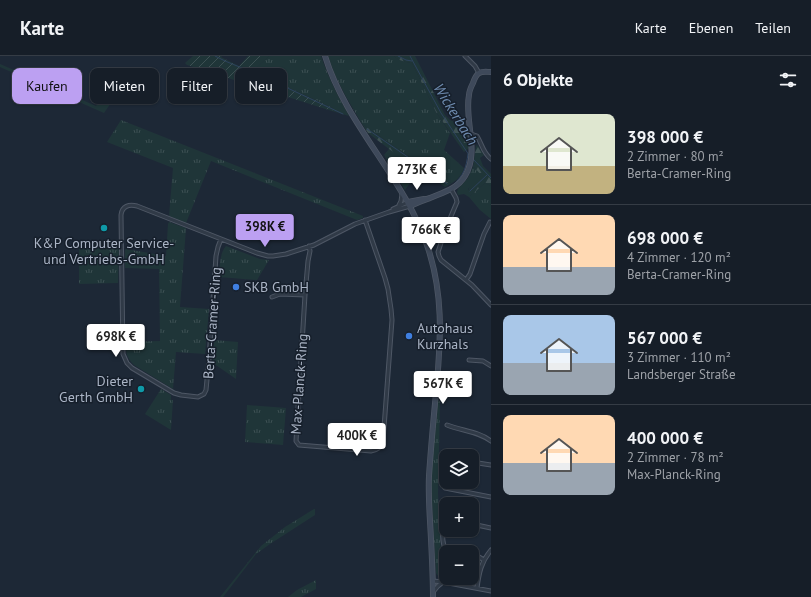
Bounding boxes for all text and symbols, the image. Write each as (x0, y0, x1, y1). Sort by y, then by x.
text: Karte (20, 16, 64, 40)
text: Karte (635, 19, 667, 37)
text: Ebenen (689, 19, 733, 37)
text: Teilen (755, 19, 791, 37)
chip: Kaufen (12, 68, 82, 104)
chip: Mieten (90, 68, 159, 104)
chip: Filter (167, 68, 227, 104)
chip: Neu (235, 68, 287, 104)
text: 6 Objekte (503, 69, 573, 91)
icon: filters (777, 69, 799, 91)
water label: Wickerbach (430, 79, 483, 149)
text: 398 000 € (627, 126, 703, 148)
icon: home (535, 130, 583, 178)
text: 2 Zimmer · 80 m² (627, 148, 724, 165)
pin: 273K € (384, 157, 450, 191)
text: 273K € (397, 161, 437, 178)
text: Berta-Cramer-Ring (627, 165, 731, 182)
pin: 398K € (232, 214, 298, 248)
pin: 766K € (398, 217, 464, 251)
text: 398K € (245, 218, 285, 235)
text: 766K € (411, 221, 451, 238)
marker: K&P Computer Service- und Vertriebs-GmbH (99, 223, 109, 233)
text: 698 000 € (627, 227, 703, 249)
icon: home (535, 231, 583, 279)
place label: K&P Computer Service- und Vertriebs-GmbH (34, 234, 174, 268)
text: 4 Zimmer · 120 m² (627, 249, 731, 266)
street label: Berta-Cramer-Ring (199, 266, 225, 380)
text: Berta-Cramer-Ring (627, 266, 731, 283)
place label: SKB GmbH (244, 278, 309, 296)
marker: SKB GmbH (231, 282, 241, 292)
place label: Autohaus Kurzhals (417, 319, 473, 353)
pin: 698K € (83, 324, 149, 358)
text: 567 000 € (627, 327, 702, 349)
text: 698K € (96, 328, 136, 345)
marker: Autohaus Kurzhals (404, 331, 414, 341)
icon: home (535, 331, 583, 379)
street label: Max-Planck-Ring (287, 333, 311, 435)
text: 3 Zimmer · 110 m² (627, 349, 731, 366)
text: Landsberger Straße (627, 366, 736, 383)
pin: 567K € (410, 371, 476, 405)
place label: Dieter Gerth GmbH (59, 372, 133, 406)
text: 567K € (423, 375, 463, 392)
marker: Dieter Gerth GmbH (136, 384, 146, 394)
pin: 400K € (324, 423, 390, 457)
text: 400K € (337, 427, 377, 444)
text: 400 000 € (627, 427, 703, 449)
icon: home (535, 431, 583, 479)
map controls (439, 449, 479, 585)
button: layers (439, 449, 479, 489)
text: 2 Zimmer · 78 m² (627, 449, 724, 466)
text: Max-Planck-Ring (627, 466, 721, 483)
button: + (439, 497, 479, 537)
button: − (439, 545, 479, 585)

